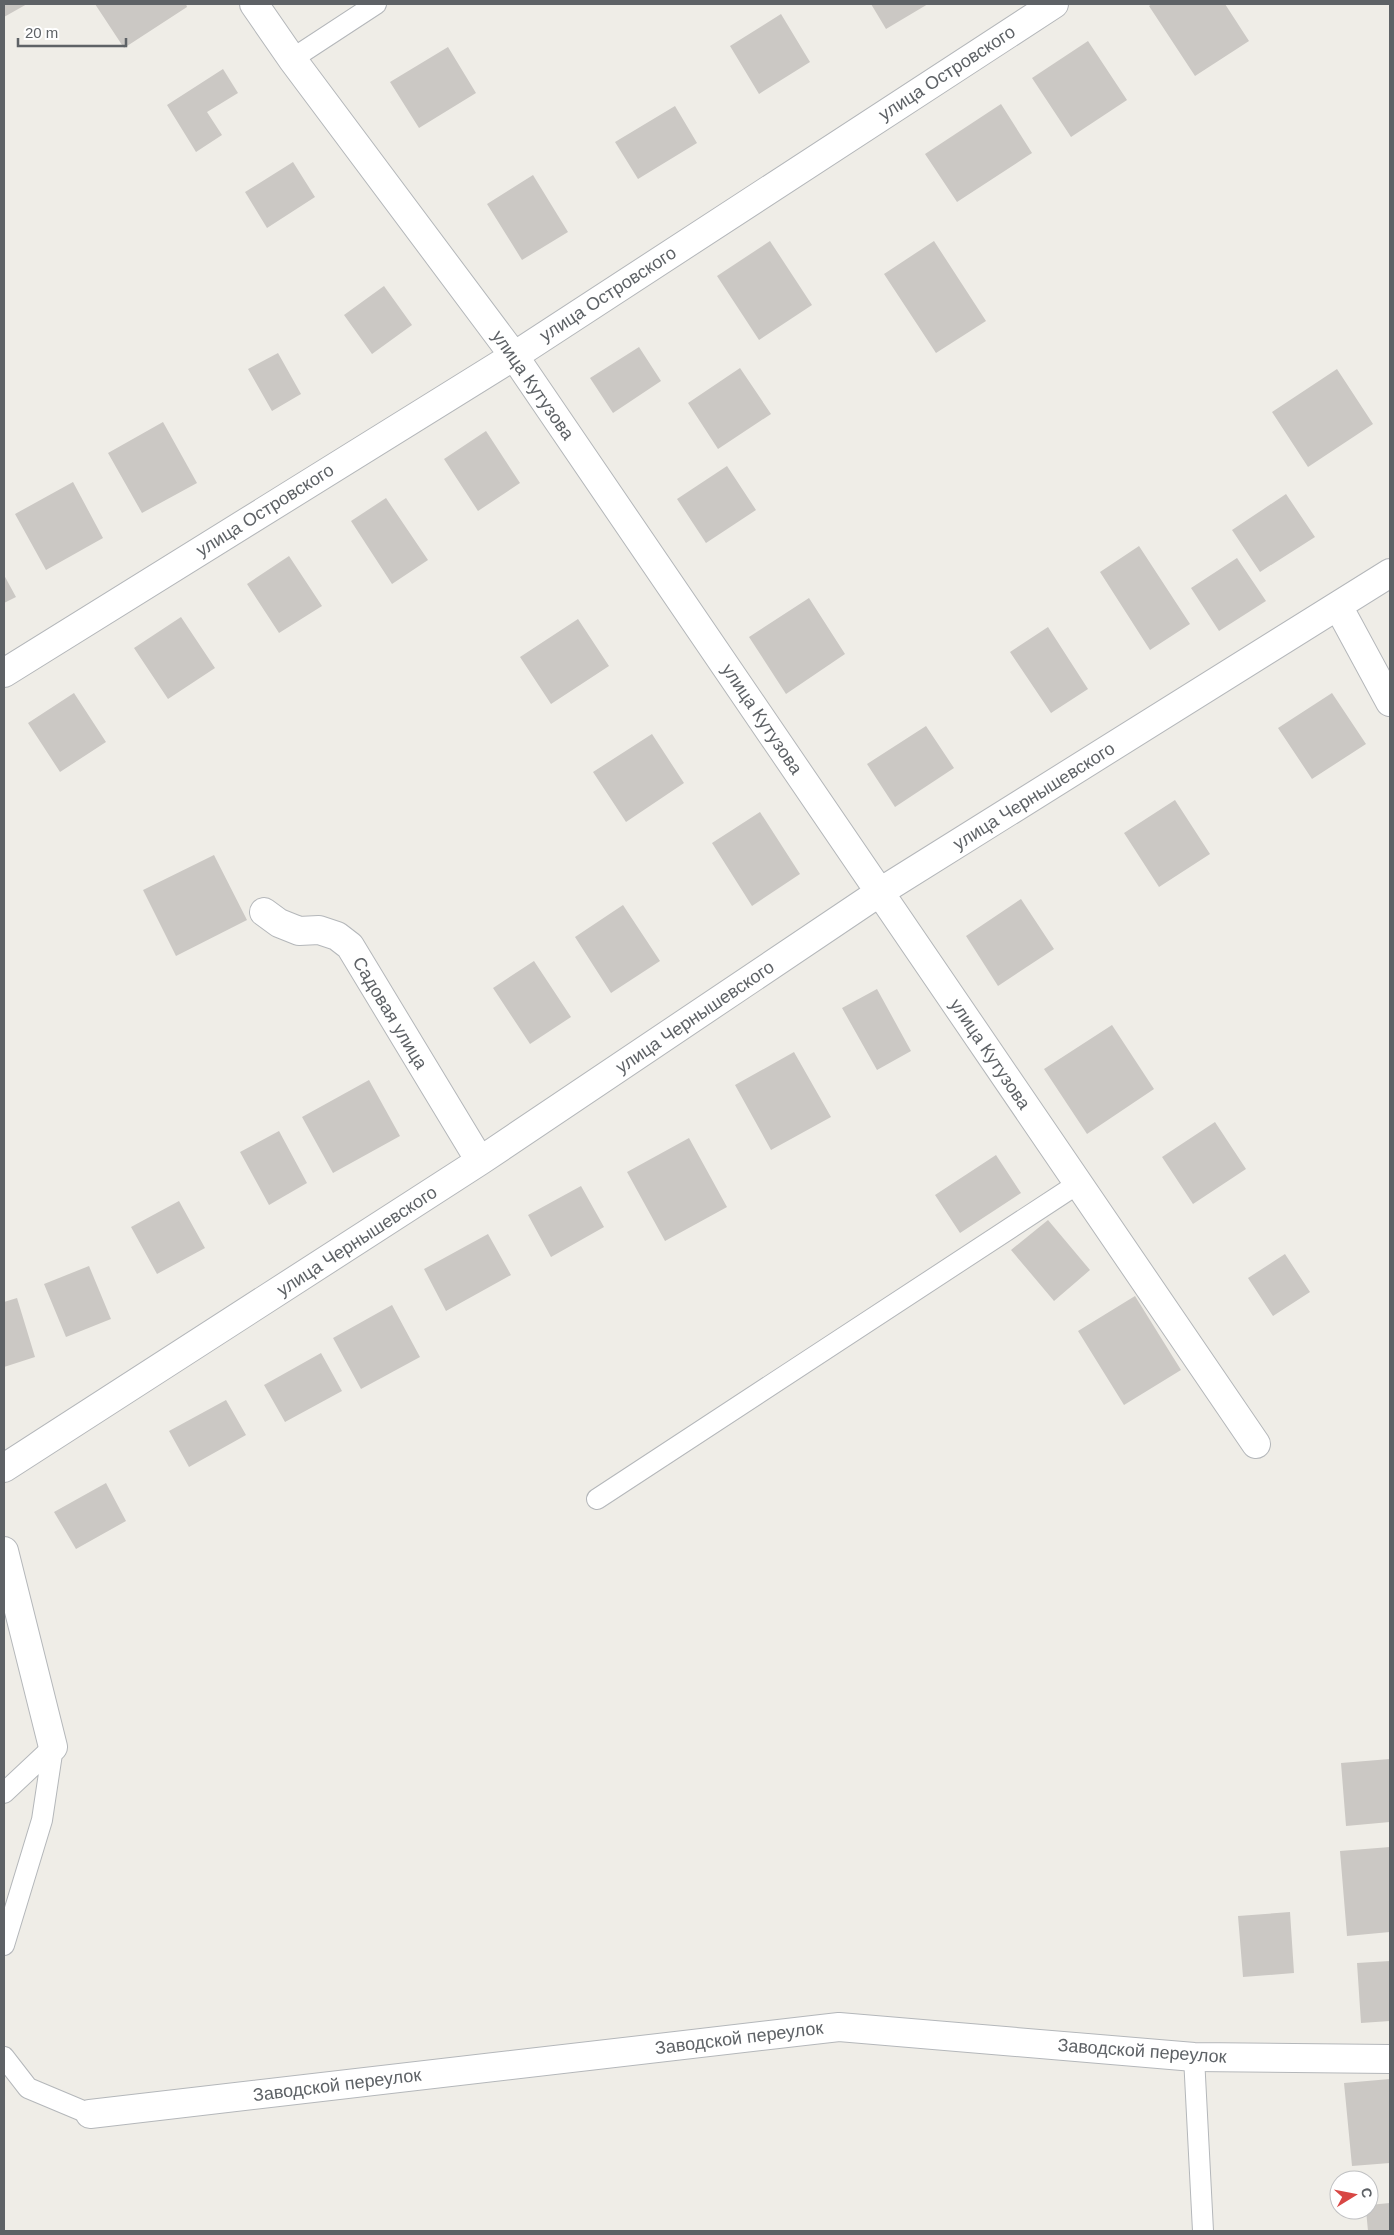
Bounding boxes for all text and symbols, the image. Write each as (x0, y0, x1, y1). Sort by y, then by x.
scale bar (18, 15, 125, 47)
street label: улица Островского (875, 21, 1019, 125)
text: 20 m (25, 24, 58, 41)
street label: улица Островского (536, 242, 680, 346)
street label: улица Кутузова (488, 326, 579, 444)
street label: улица Островского (193, 460, 337, 560)
street label: улица Кутузова (718, 660, 807, 779)
street label: улица Чернышевского (950, 738, 1118, 854)
street label: Садовая улица (349, 953, 432, 1074)
street label: улица Чернышевского (612, 957, 778, 1077)
street label: улица Кутузова (946, 995, 1035, 1114)
street label: улица Чернышевского (273, 1182, 441, 1300)
street label: Заводской переулок (654, 2018, 824, 2058)
street label: Заводской переулок (1057, 2035, 1227, 2067)
street label: Заводской переулок (252, 2065, 422, 2105)
north arrow (1329, 2170, 1379, 2220)
text: С (1358, 2186, 1376, 2199)

